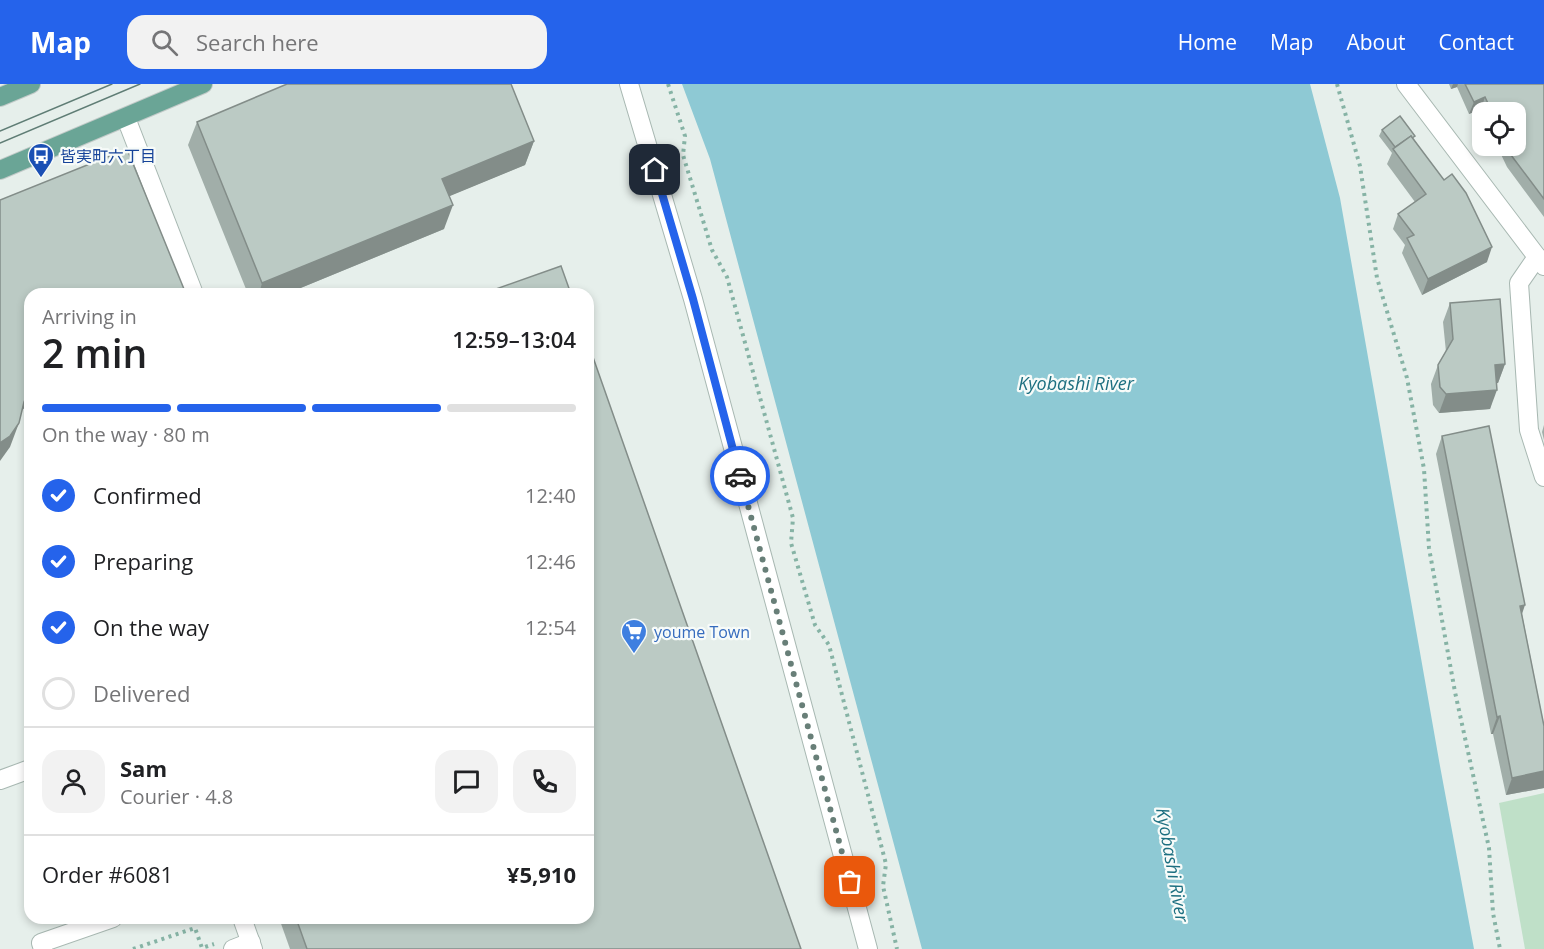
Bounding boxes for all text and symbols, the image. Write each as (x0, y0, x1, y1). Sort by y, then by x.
search box (127, 15, 547, 69)
text: Map (30, 23, 91, 61)
icon: search (148, 26, 181, 59)
text: Search here (196, 27, 319, 57)
text: Home (1178, 28, 1237, 56)
text: Map (1270, 28, 1313, 56)
text: About (1346, 28, 1406, 56)
text: Contact (1439, 28, 1514, 56)
map controls (1472, 102, 1526, 156)
button: locate (1472, 102, 1526, 156)
bus stop icon: 皆実町六丁目 (26, 141, 56, 179)
pin (629, 144, 680, 195)
place label: 皆実町六丁目 (60, 145, 156, 167)
icon: home (638, 153, 671, 186)
text: Arriving in (42, 303, 137, 330)
text: 12:59–13:04 (452, 324, 576, 354)
text: 2 min (42, 326, 147, 379)
water label: Kyobashi River (1018, 371, 1135, 395)
text: On the way · 80 m (42, 421, 210, 448)
courier (710, 446, 770, 506)
icon: car (724, 460, 757, 493)
icon: check (42, 479, 75, 512)
text: Confirmed (93, 480, 202, 510)
text: 12:40 (525, 482, 576, 509)
icon: check (42, 545, 75, 578)
text: Preparing (93, 546, 193, 576)
text: 12:46 (525, 548, 576, 575)
icon: check (42, 611, 75, 644)
text: On the way (93, 612, 209, 642)
text: 12:54 (525, 614, 576, 641)
supermarket icon: youme Town (619, 617, 649, 655)
place label: youme Town (654, 621, 750, 643)
text: Delivered (93, 678, 191, 708)
button: person (42, 750, 105, 813)
button: chat (435, 750, 498, 813)
button: phone (513, 750, 576, 813)
text: Sam (120, 753, 167, 783)
text: Courier · 4.8 (120, 783, 233, 810)
water label: Kyobashi River (1151, 806, 1195, 925)
pin (824, 856, 875, 907)
text: Order #6081 (42, 859, 173, 889)
text: ¥5,910 (507, 859, 576, 889)
icon: bag (833, 865, 866, 898)

